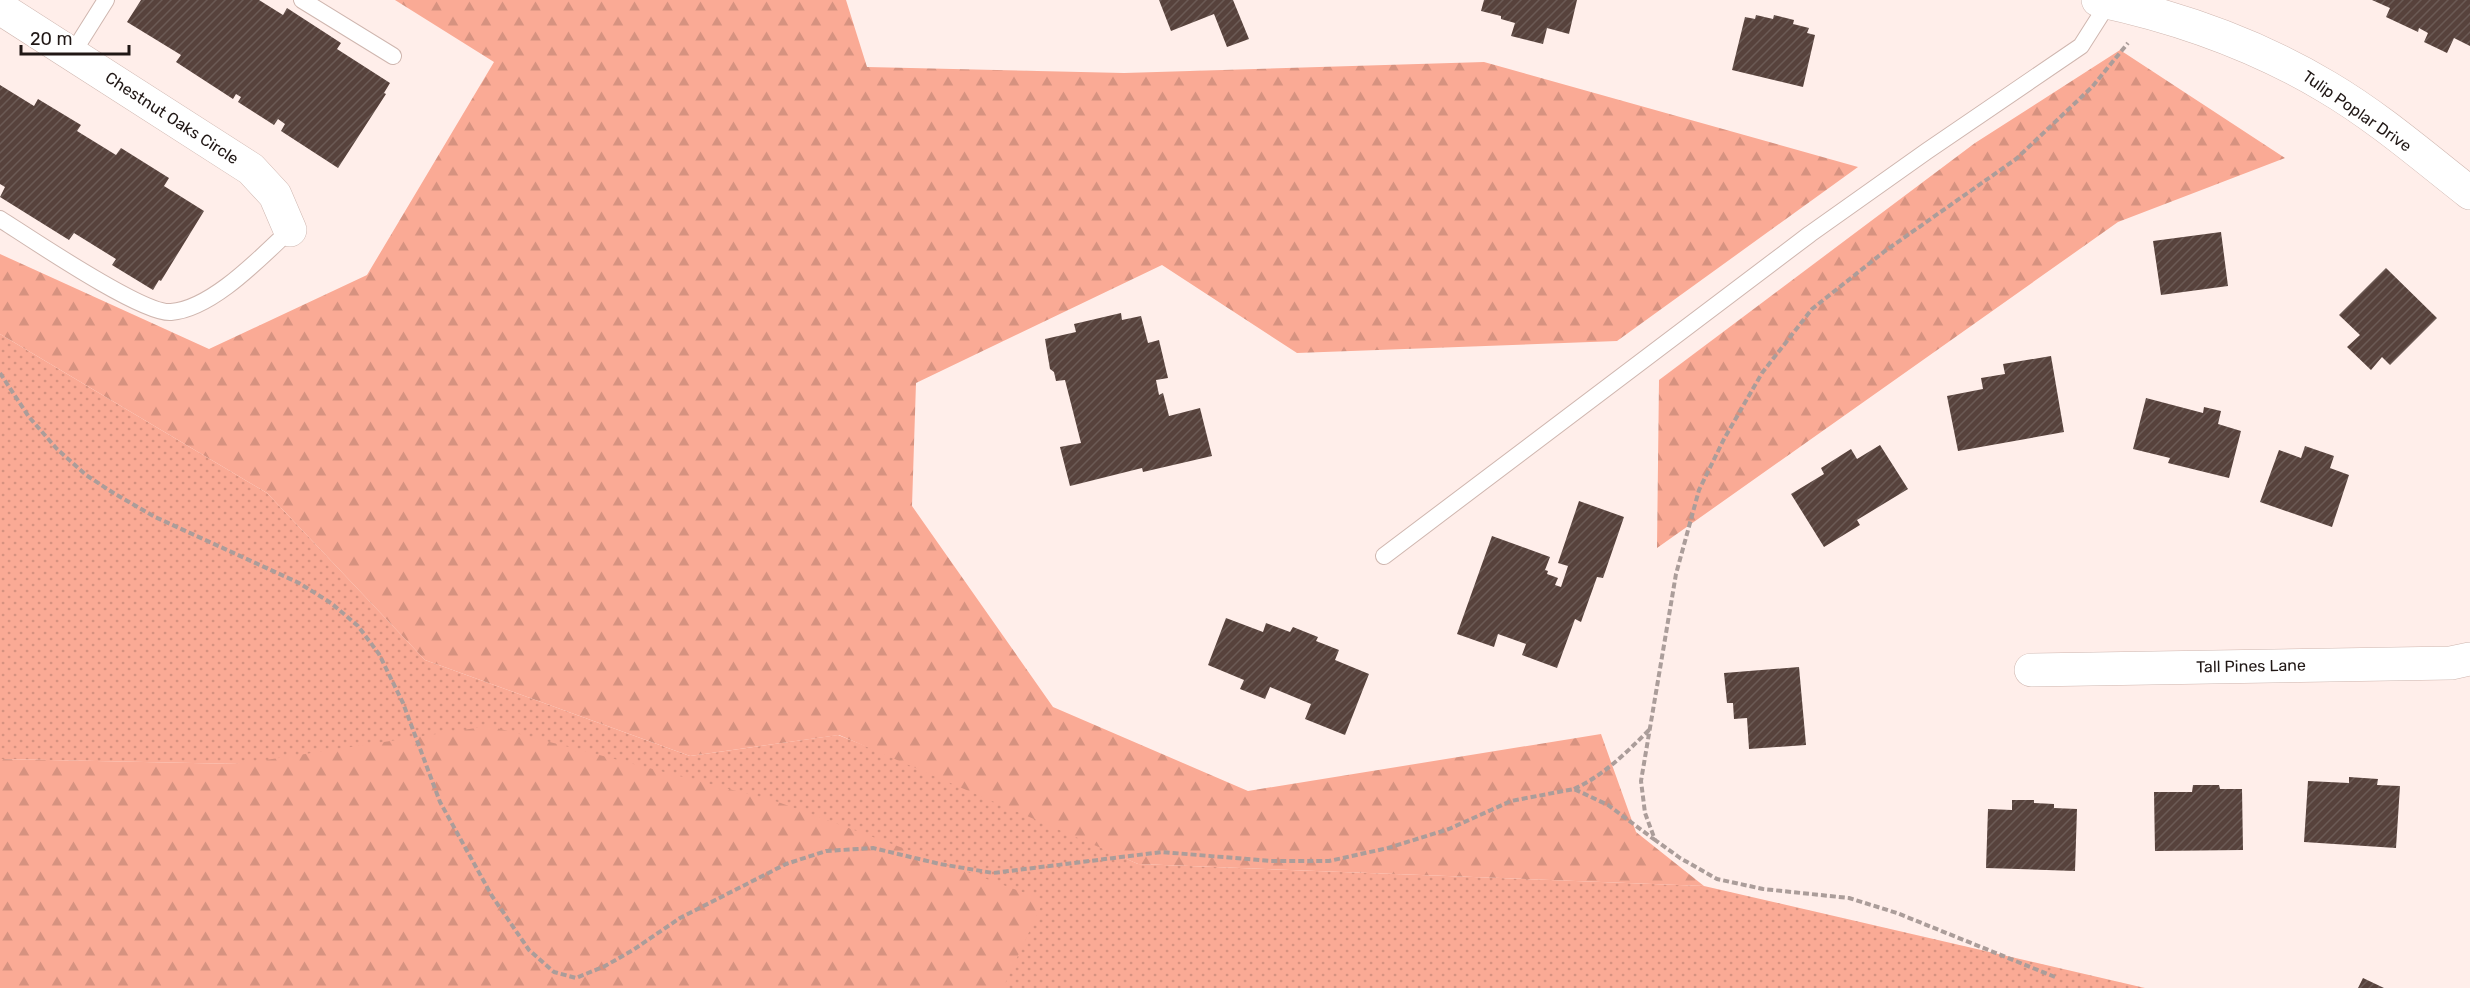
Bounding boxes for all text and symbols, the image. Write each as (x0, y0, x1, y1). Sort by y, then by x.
scale bar (21, 18, 129, 56)
text: 20 m (30, 28, 72, 50)
street label: Tulip Poplar Drive (2299, 66, 2415, 156)
street label: Chestnut Oaks Circle (102, 68, 242, 168)
street label: Tall Pines Lane (2196, 656, 2306, 676)

